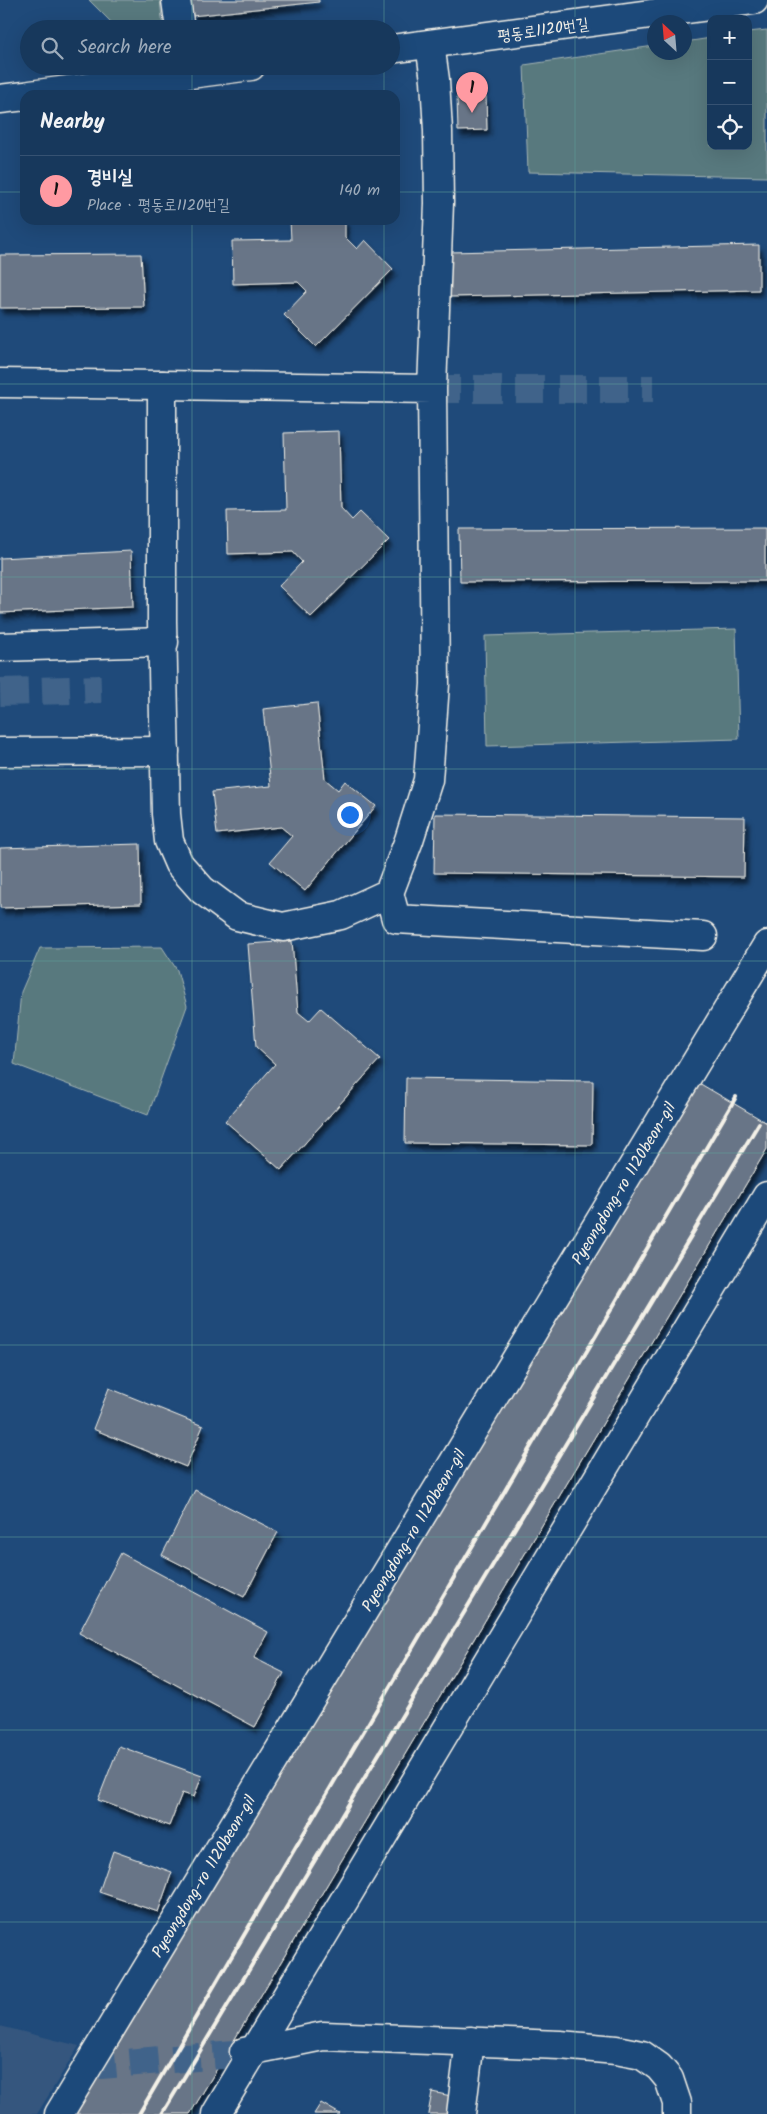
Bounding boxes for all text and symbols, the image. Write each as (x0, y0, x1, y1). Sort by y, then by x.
street label: 평동로1120번길 (496, 12, 590, 49)
north arrow (647, 15, 692, 60)
map controls (707, 15, 752, 150)
button: + (707, 15, 752, 60)
search box (20, 20, 400, 75)
text: Search here (78, 33, 172, 63)
icon: search (38, 34, 66, 62)
button: − (707, 60, 752, 105)
pin: 1 (456, 72, 488, 113)
button: locate (707, 105, 752, 150)
text: Nearby (40, 106, 105, 139)
text: 경비실 (87, 163, 133, 193)
text: 1 (54, 178, 58, 203)
text: 140 m (339, 178, 380, 203)
text: Place · 평동로1120번길 (87, 193, 230, 218)
your location (337, 802, 363, 828)
street label: Pyeongdong-ro 1120beon-gil (566, 1098, 683, 1270)
street label: Pyeongdong-ro 1120beon-gil (356, 1445, 473, 1617)
street label: Pyeongdong-ro 1120beon-gil (146, 1791, 263, 1963)

